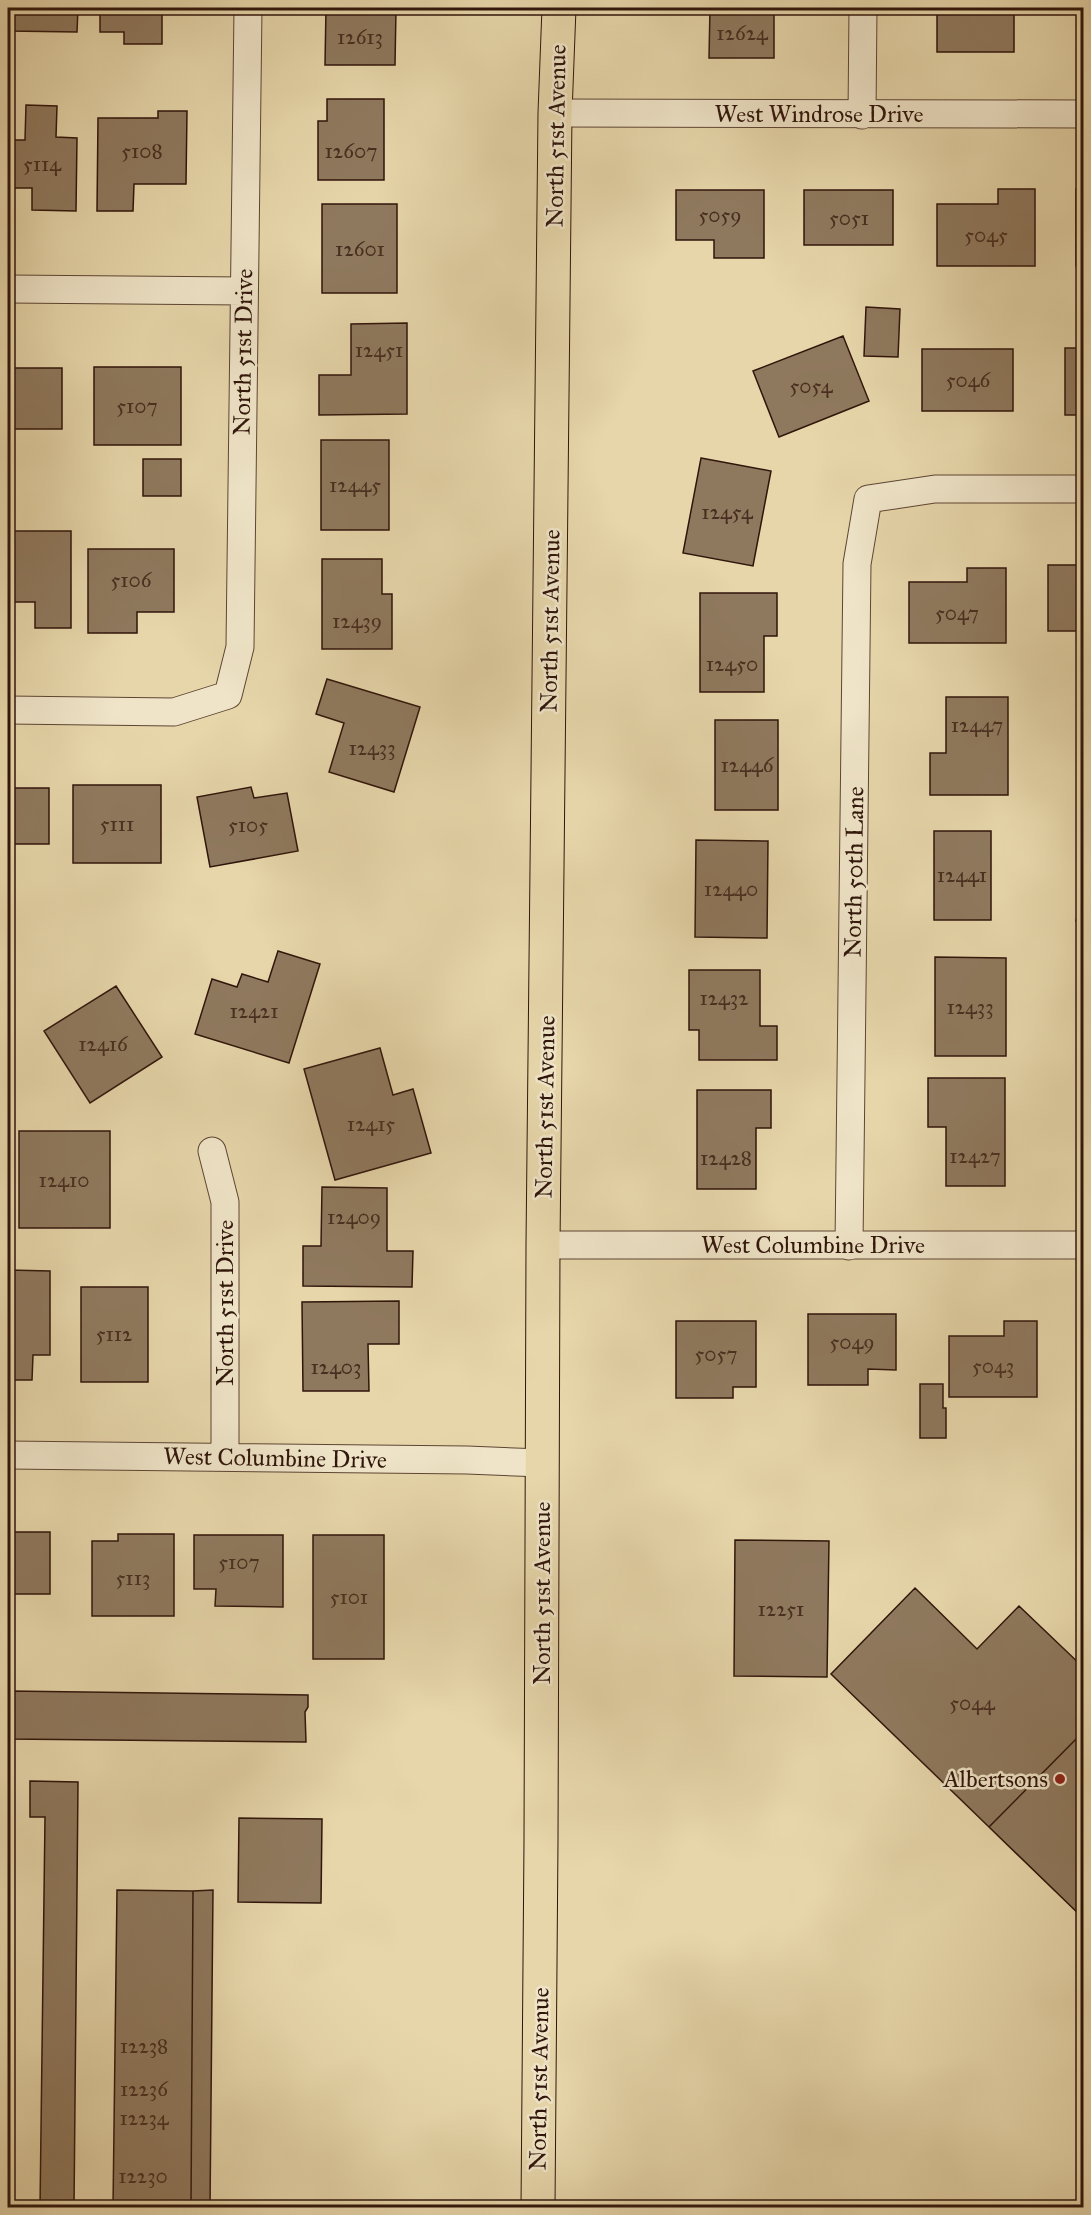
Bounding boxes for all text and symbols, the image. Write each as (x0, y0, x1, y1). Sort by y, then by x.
house number: 12624 (716, 20, 769, 46)
house number: 12613 (337, 24, 383, 50)
street label: North 51st Avenue (539, 44, 573, 228)
street label: West Windrose Drive (714, 99, 924, 129)
house number: 5108 (121, 138, 163, 164)
house number: 12607 (325, 138, 377, 164)
house number: 5114 (23, 151, 62, 177)
house number: 5059 (698, 202, 742, 228)
house number: 5051 (829, 205, 869, 231)
house number: 5045 (964, 222, 1008, 248)
house number: 12601 (335, 236, 385, 262)
street label: North 51st Drive (227, 268, 259, 436)
house number: 12451 (355, 337, 403, 363)
house number: 5046 (946, 367, 991, 393)
house number: 5054 (790, 373, 834, 399)
house number: 5107 (116, 393, 158, 419)
house number: 12445 (329, 472, 381, 498)
house number: 12454 (701, 499, 754, 525)
street label: North 51st Avenue (533, 529, 567, 713)
house number: 5106 (111, 567, 153, 593)
house number: 5047 (935, 600, 979, 626)
house number: 12439 (332, 608, 382, 634)
house number: 12450 (706, 651, 758, 677)
house number: 12447 (951, 712, 1003, 738)
house number: 12433 (348, 735, 396, 761)
house number: 12446 (721, 752, 775, 778)
street label: North 50th Lane (838, 786, 870, 958)
house number: 5111 (100, 811, 134, 837)
house number: 5105 (228, 812, 268, 838)
house number: 12441 (937, 862, 987, 888)
house number: 12440 (704, 876, 758, 902)
house number: 12432 (699, 985, 749, 1011)
house number: 12433 (946, 994, 994, 1020)
house number: 12421 (229, 998, 279, 1024)
street label: North 51st Avenue (528, 1015, 562, 1199)
house number: 12416 (78, 1031, 129, 1057)
house number: 12415 (347, 1111, 395, 1137)
house number: 12427 (949, 1143, 1001, 1169)
house number: 12428 (700, 1145, 752, 1171)
house number: 12410 (39, 1167, 89, 1193)
house number: 12409 (327, 1204, 381, 1230)
street label: North 51st Drive (210, 1220, 240, 1386)
street label: West Columbine Drive (701, 1230, 925, 1260)
house number: 5112 (96, 1321, 133, 1347)
house number: 5049 (830, 1329, 874, 1355)
house number: 5057 (695, 1341, 737, 1367)
house number: 5043 (972, 1353, 1014, 1379)
house number: 12403 (311, 1354, 361, 1380)
street label: West Columbine Drive (163, 1441, 387, 1475)
street label: North 51st Avenue (527, 1501, 557, 1685)
house number: 5107 (218, 1549, 260, 1575)
house number: 5113 (116, 1565, 150, 1591)
house number: 5101 (330, 1584, 368, 1610)
house number: 12251 (758, 1596, 804, 1622)
house number: 5044 (949, 1690, 996, 1716)
place label: Albertsons (942, 1764, 1048, 1794)
marker: Albertsons (1053, 1772, 1067, 1786)
street label: North 51st Avenue (522, 1987, 556, 2171)
house number: 12238 (120, 2033, 168, 2059)
house number: 12236 (120, 2076, 169, 2102)
house number: 12234 (119, 2105, 170, 2131)
house number: 12230 (118, 2163, 168, 2189)

